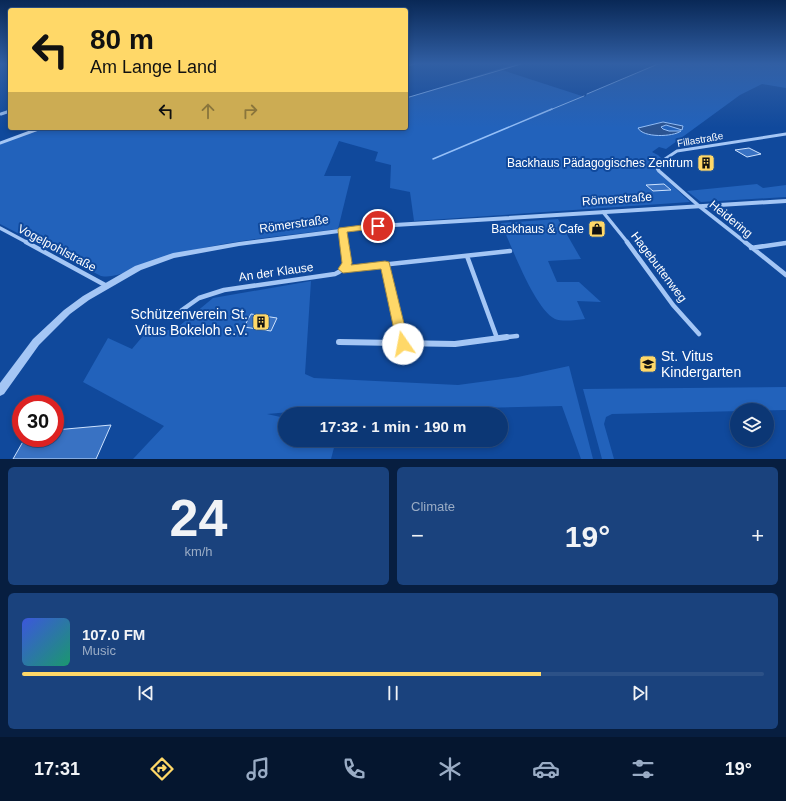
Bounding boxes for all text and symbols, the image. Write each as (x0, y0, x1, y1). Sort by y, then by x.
icon: left (24, 24, 76, 76)
text: 80 m (90, 24, 154, 55)
text: Am Lange Land (90, 57, 217, 77)
icon: left (155, 100, 177, 122)
icon: ahead (197, 100, 219, 122)
icon: right (239, 100, 261, 122)
street label: Fillastraße (676, 130, 724, 149)
building icon: Backhaus Pädagogisches Zentrum (696, 153, 716, 173)
place label: Backhaus Pädagogisches Zentrum (507, 156, 693, 170)
street label: Römerstraße (582, 190, 653, 208)
street label: Heidering (707, 197, 755, 241)
pin (361, 209, 395, 243)
street label: Römerstraße (258, 212, 330, 236)
icon: arrive (367, 215, 389, 237)
shop icon: Backhaus & Cafe (587, 219, 607, 239)
street label: Vogelpohlstraße (15, 221, 99, 275)
place label: Backhaus & Cafe (491, 222, 584, 236)
street label: Hagebuttenweg (628, 229, 690, 305)
street label: An der Klause (238, 260, 315, 284)
place label: Schützenverein St. Vitus Bokeloh e.V. (130, 306, 248, 338)
building icon: Schützenverein St. Vitus Bokeloh e.V. (251, 312, 271, 332)
position arrow (382, 323, 424, 365)
place label: St. Vitus Kindergarten (661, 348, 741, 380)
school or university icon: St. Vitus Kindergarten (638, 354, 658, 374)
speed limit sign: 30 (12, 395, 64, 447)
map controls (730, 403, 774, 447)
button: layers (730, 403, 774, 447)
text: 17:32 · 1 min · 190 m (320, 418, 466, 435)
text: 24 (170, 489, 227, 547)
text: Climate (411, 499, 455, 514)
text: 19° (565, 520, 610, 553)
text: − (411, 523, 424, 548)
text: + (751, 523, 764, 548)
text: km/h (184, 544, 213, 559)
text: 107.0 FM (82, 626, 145, 643)
text: Music (82, 643, 116, 658)
icon: previous (135, 682, 157, 704)
icon: pause (382, 682, 404, 704)
icon: next (629, 682, 651, 704)
icon: directions (148, 755, 176, 783)
icon: music (244, 755, 272, 783)
icon: phone (340, 755, 368, 783)
icon: climate (436, 755, 464, 783)
icon: car (532, 755, 560, 783)
icon: filters (629, 755, 657, 783)
text: 17:31 (34, 759, 80, 779)
text: 19° (725, 759, 752, 779)

